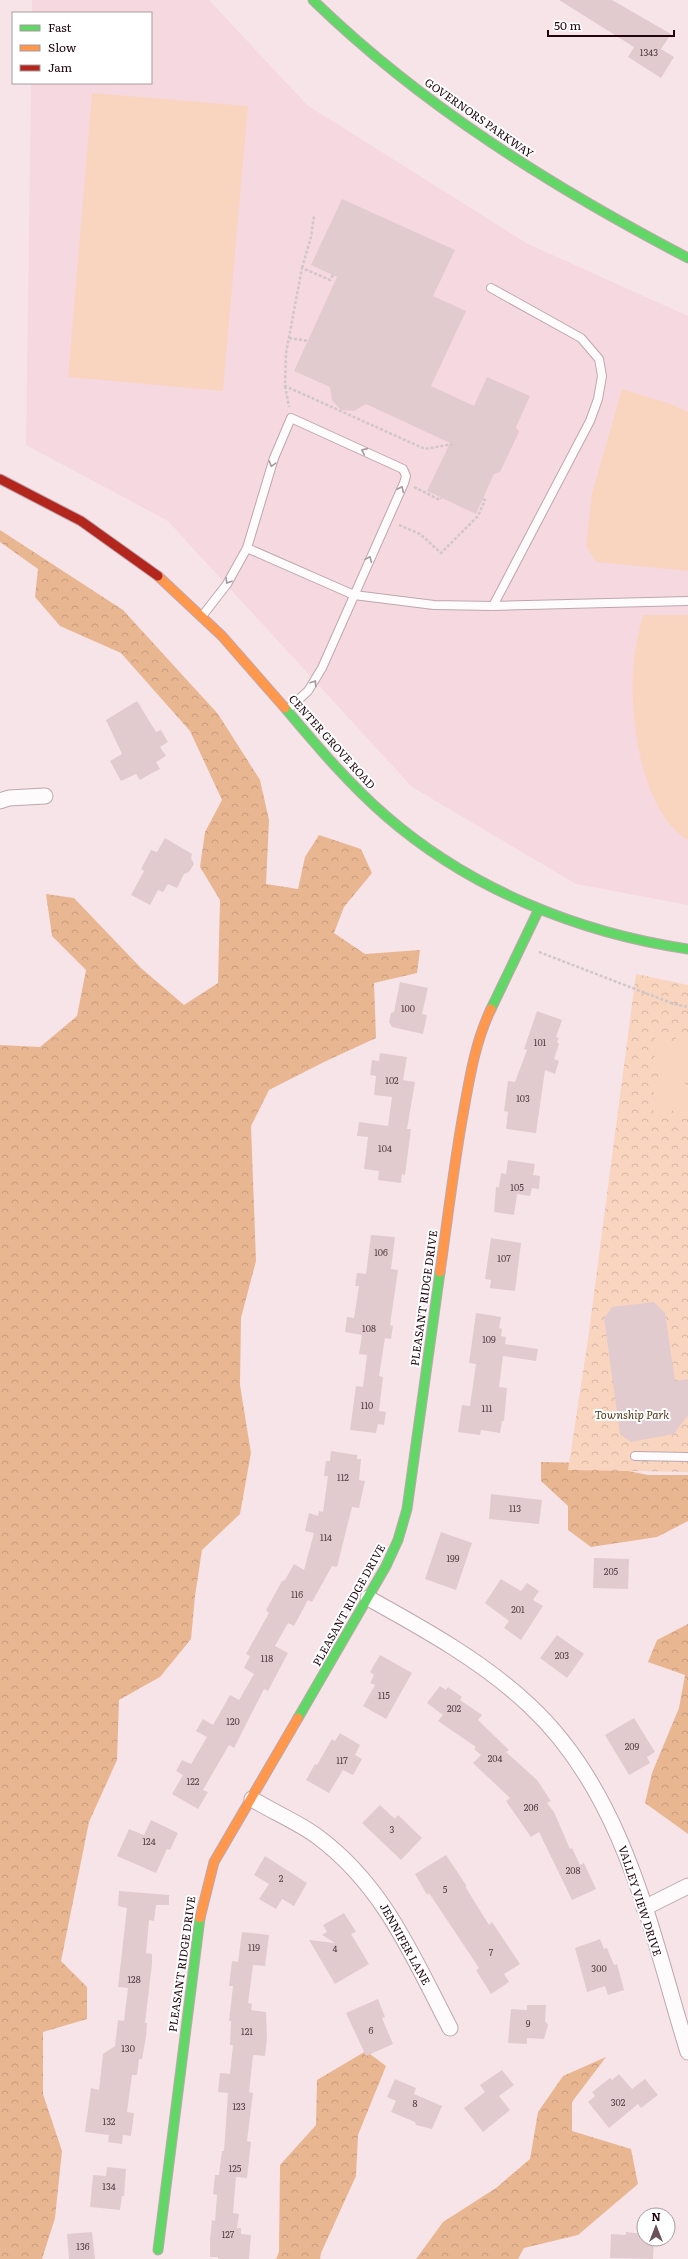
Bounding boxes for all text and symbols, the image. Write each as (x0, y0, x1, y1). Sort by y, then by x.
legend (12, 12, 152, 84)
scale bar (548, 12, 674, 38)
text: 50 m (554, 16, 581, 34)
text: Fast (48, 18, 72, 36)
text: Slow (48, 38, 77, 56)
house number: 1343 (640, 45, 658, 59)
text: Jam (48, 58, 73, 76)
street label: GOVERNORS PARKWAY (422, 74, 537, 161)
one-way arrow (361, 448, 368, 456)
one-way arrow (268, 460, 277, 467)
one-way arrow (396, 486, 404, 494)
one-way arrow (365, 556, 373, 563)
one-way arrow (225, 577, 232, 584)
one-way arrow (309, 680, 316, 687)
street label: CENTER GROVE ROAD (286, 691, 380, 792)
house number: 100 (401, 1001, 415, 1015)
house number: 101 (534, 1035, 547, 1049)
house number: 102 (385, 1073, 399, 1087)
house number: 103 (516, 1091, 530, 1105)
house number: 104 (378, 1141, 392, 1155)
house number: 105 (510, 1180, 524, 1194)
street label: PLEASANT RIDGE DRIVE (406, 1229, 440, 1367)
house number: 106 (374, 1245, 388, 1259)
house number: 107 (497, 1251, 511, 1265)
house number: 108 (362, 1321, 376, 1335)
house number: 109 (482, 1332, 496, 1346)
house number: 110 (361, 1398, 373, 1412)
house number: 111 (482, 1401, 493, 1415)
park label: Township Park (595, 1406, 669, 1422)
house number: 112 (337, 1470, 349, 1484)
house number: 113 (509, 1501, 521, 1515)
house number: 114 (320, 1530, 332, 1544)
street label: PLEASANT RIDGE DRIVE (308, 1541, 388, 1668)
house number: 199 (446, 1551, 460, 1565)
house number: 205 (604, 1564, 619, 1578)
house number: 116 (291, 1587, 303, 1601)
house number: 201 (511, 1602, 525, 1616)
house number: 203 (555, 1648, 569, 1662)
house number: 118 (261, 1651, 273, 1665)
house number: 115 (378, 1688, 390, 1702)
house number: 202 (447, 1701, 462, 1715)
house number: 120 (226, 1714, 240, 1728)
house number: 209 (625, 1739, 640, 1753)
house number: 204 (488, 1751, 502, 1765)
house number: 117 (336, 1753, 348, 1767)
house number: 122 (187, 1774, 200, 1788)
house number: 206 (524, 1800, 538, 1814)
house number: 3 (390, 1822, 395, 1836)
house number: 124 (142, 1834, 156, 1848)
street label: VALLEY VIEW DRIVE (615, 1843, 666, 1958)
house number: 208 (566, 1863, 580, 1877)
house number: 2 (279, 1871, 284, 1885)
house number: 5 (443, 1882, 448, 1896)
street label: PLEASANT RIDGE DRIVE (164, 1895, 198, 2033)
street label: JENNIFER LANE (377, 1900, 435, 1987)
house number: 119 (248, 1940, 260, 1954)
house number: 4 (333, 1941, 338, 1955)
house number: 7 (489, 1945, 494, 1959)
house number: 300 (591, 1961, 607, 1975)
house number: 128 (127, 1972, 141, 1986)
house number: 9 (526, 2016, 531, 2030)
house number: 6 (369, 2023, 374, 2037)
house number: 121 (241, 2024, 253, 2038)
house number: 130 (121, 2041, 135, 2055)
house number: 302 (611, 2095, 626, 2109)
house number: 8 (413, 2096, 418, 2110)
house number: 123 (232, 2099, 246, 2113)
house number: 132 (103, 2114, 116, 2128)
house number: 125 (229, 2161, 242, 2175)
house number: 134 (102, 2179, 116, 2193)
north arrow (636, 2207, 676, 2247)
text: N (651, 2208, 661, 2224)
house number: 127 (222, 2227, 235, 2241)
house number: 136 (76, 2239, 90, 2253)

